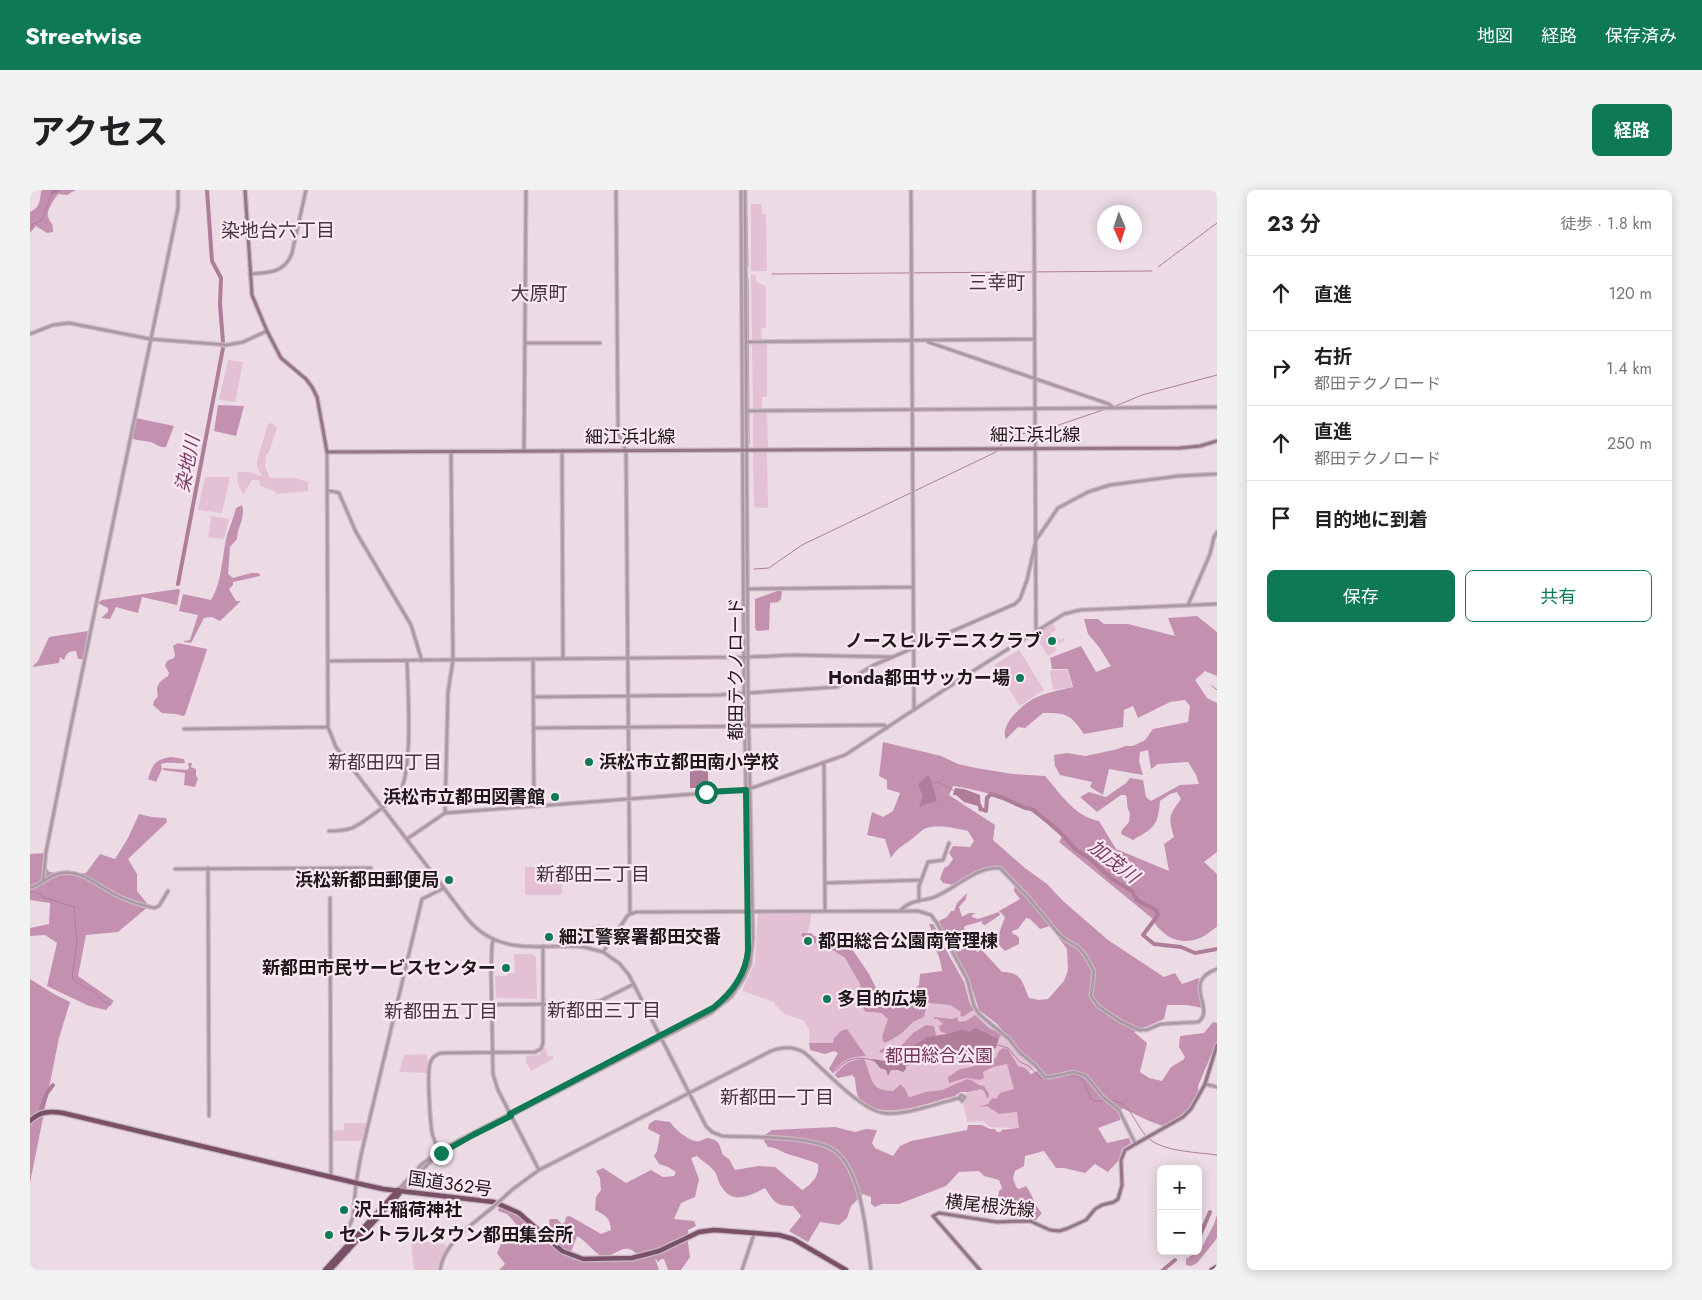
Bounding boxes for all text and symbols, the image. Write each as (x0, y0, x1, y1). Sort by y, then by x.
text: Streetwise (25, 18, 142, 53)
text: 地図 (1477, 23, 1513, 49)
text: 経路 (1541, 23, 1577, 49)
text: 保存済み (1605, 23, 1677, 49)
button: 経路 (1592, 104, 1672, 156)
text: アクセス (30, 107, 168, 157)
north arrow (1097, 205, 1142, 250)
text: 23 分 (1267, 209, 1321, 239)
text: 徒歩 · 1.8 km (1561, 212, 1652, 235)
district label: 染地台六丁目 (221, 217, 335, 244)
district label: 三幸町 (968, 269, 1026, 296)
icon: ahead (1267, 279, 1295, 307)
district label: 大原町 (510, 280, 568, 307)
text: 直進 (1314, 281, 1352, 308)
text: 120 m (1609, 282, 1652, 305)
text: 右折 (1314, 343, 1352, 370)
icon: right (1267, 354, 1295, 382)
text: 1.4 km (1606, 357, 1652, 380)
text: 都田テクノロード (1314, 372, 1441, 395)
text: 直進 (1314, 418, 1352, 445)
street label: 細江浜北線 (990, 422, 1080, 448)
street label: 細江浜北線 (585, 424, 675, 450)
icon: ahead (1267, 429, 1295, 457)
water label: 染地川 (169, 432, 207, 495)
text: 250 m (1607, 432, 1652, 455)
text: 都田テクノロード (1314, 447, 1441, 470)
icon: arrive (1267, 504, 1295, 532)
text: 目的地に到着 (1314, 506, 1428, 533)
button: 保存 (1267, 570, 1455, 622)
button: 共有 (1465, 570, 1652, 622)
street label: 都田テクノロード (723, 598, 749, 740)
place label: ノースヒルテニスクラブ (845, 628, 1042, 654)
marker: ノースヒルテニスクラブ (1046, 635, 1058, 647)
place label: Honda都田サッカー場 (828, 665, 1010, 691)
marker: Honda都田サッカー場 (1014, 672, 1026, 684)
district label: 新都田四丁目 (328, 749, 442, 776)
place label: 浜松市立都田南小学校 (599, 749, 779, 775)
marker: 浜松市立都田南小学校 (583, 756, 595, 768)
route start (695, 781, 718, 804)
place label: 浜松市立都田図書館 (383, 784, 545, 810)
marker: 浜松市立都田図書館 (549, 791, 561, 803)
water label: 加茂川 (1083, 833, 1146, 891)
district label: 新都田二丁目 (536, 861, 650, 888)
place label: 浜松新都田郵便局 (295, 867, 439, 893)
marker: 浜松新都田郵便局 (443, 874, 455, 886)
place label: 細江警察署都田交番 (559, 924, 721, 950)
place label: 都田総合公園南管理棟 (818, 928, 998, 954)
marker: 細江警察署都田交番 (543, 931, 555, 943)
marker: 都田総合公園南管理棟 (802, 935, 814, 947)
place label: 新都田市民サービスセンター (262, 955, 496, 981)
marker: 新都田市民サービスセンター (500, 962, 512, 974)
place label: 多目的広場 (837, 986, 927, 1012)
marker: 多目的広場 (821, 993, 833, 1005)
district label: 新都田三丁目 (547, 997, 661, 1024)
district label: 新都田五丁目 (384, 998, 498, 1025)
park label: 都田総合公園 (885, 1043, 993, 1069)
district label: 新都田一丁目 (720, 1084, 834, 1111)
route end (430, 1142, 453, 1165)
street label: 国道362号 (406, 1165, 494, 1203)
map controls (1157, 1165, 1202, 1255)
button: + (1157, 1165, 1202, 1210)
street label: 横尾根洗線 (944, 1188, 1036, 1224)
place label: 沢上稲荷神社 (354, 1197, 462, 1223)
marker: 沢上稲荷神社 (338, 1204, 350, 1216)
button: − (1157, 1210, 1202, 1255)
place label: セントラルタウン都田集会所 (339, 1222, 573, 1248)
marker: セントラルタウン都田集会所 (323, 1229, 335, 1241)

